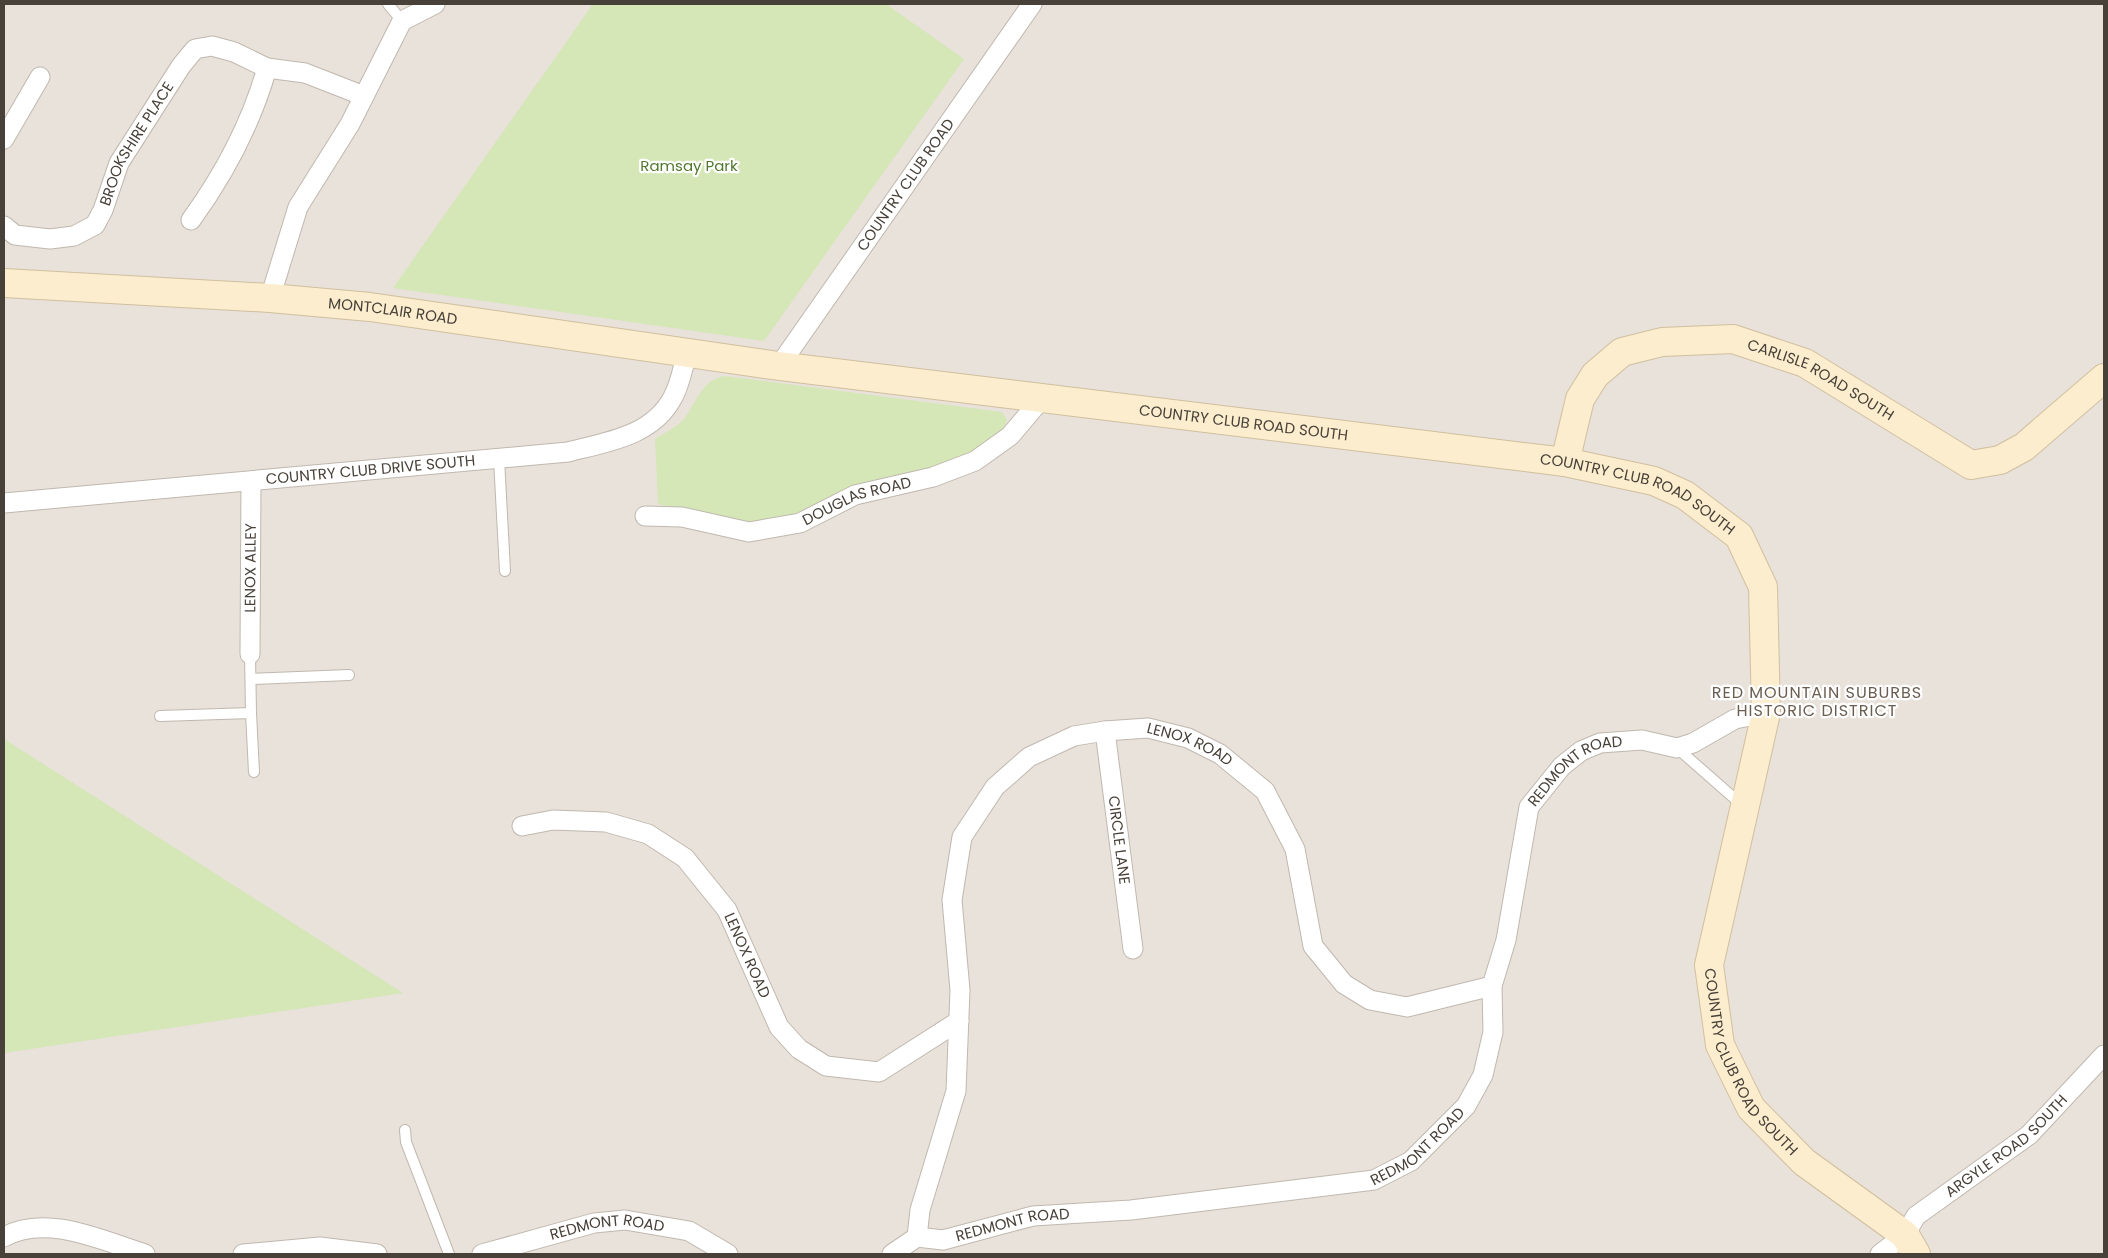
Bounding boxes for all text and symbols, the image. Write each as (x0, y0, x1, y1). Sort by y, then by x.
street label: BROOKSHIRE PLACE (94, 77, 178, 208)
street label: COUNTRY CLUB ROAD (852, 114, 959, 255)
park label: Ramsay Park (640, 155, 738, 176)
street label: MONTCLAIR ROAD (327, 292, 459, 329)
street label: CARLISLE ROAD SOUTH (1745, 334, 1898, 425)
street label: COUNTRY CLUB ROAD SOUTH (1138, 399, 1349, 445)
street label: COUNTRY CLUB ROAD SOUTH (1539, 448, 1740, 539)
street label: COUNTRY CLUB DRIVE SOUTH (265, 449, 476, 489)
street label: DOUGLAS ROAD (798, 471, 913, 530)
street label: LENOX ALLEY (239, 523, 261, 613)
district label: RED MOUNTAIN SUBURBS HISTORIC DISTRICT (1712, 681, 1922, 722)
street label: LENOX ROAD (1145, 717, 1238, 770)
street label: REDMONT ROAD (1522, 730, 1623, 811)
street label: CIRCLE LANE (1103, 795, 1136, 886)
street label: LENOX ROAD (719, 909, 776, 1001)
street label: COUNTRY CLUB ROAD SOUTH (1700, 967, 1803, 1160)
street label: ARGYLE ROAD SOUTH (1941, 1090, 2072, 1202)
street label: REDMONT ROAD (1366, 1102, 1469, 1190)
street label: REDMONT ROAD (953, 1203, 1070, 1246)
street label: REDMONT ROAD (547, 1209, 666, 1245)

